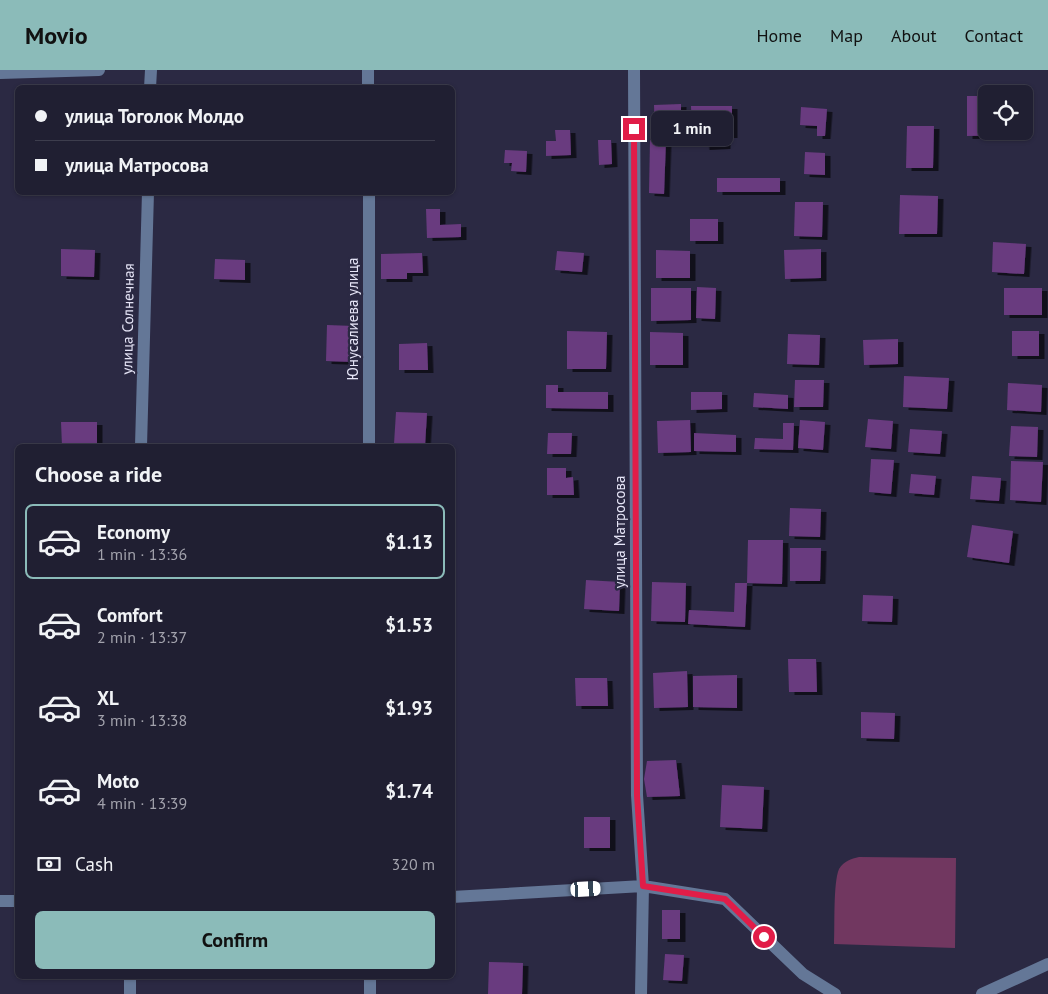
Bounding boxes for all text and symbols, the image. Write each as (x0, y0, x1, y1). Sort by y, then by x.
text: Movio (25, 20, 88, 51)
text: Home (756, 24, 802, 47)
text: Map (830, 24, 863, 47)
text: About (891, 24, 937, 47)
text: Contact (965, 24, 1023, 47)
map controls (978, 85, 1033, 140)
button: locate (978, 85, 1033, 140)
text: улица Тоголок Молдо (65, 104, 244, 128)
callout: 1 min (652, 112, 734, 146)
route end (623, 118, 645, 140)
text: 1 min (672, 118, 712, 138)
text: улица Матросова (65, 153, 209, 177)
street label: Юнусалиева улица (343, 257, 362, 381)
street label: улица Солнечная (117, 263, 138, 375)
text: Choose a ride (35, 460, 162, 488)
street label: улица Матросова (610, 476, 629, 589)
icon: car (37, 519, 82, 564)
text: Economy (97, 520, 170, 544)
text: $1.13 (385, 530, 433, 554)
text: 1 min · 13:36 (97, 544, 187, 564)
icon: car (37, 602, 82, 647)
text: Comfort (97, 603, 163, 627)
text: $1.53 (385, 613, 433, 637)
text: 2 min · 13:37 (97, 627, 187, 647)
icon: car (37, 685, 82, 730)
text: XL (97, 686, 119, 710)
text: $1.93 (385, 696, 433, 720)
text: 3 min · 13:38 (97, 710, 187, 730)
icon: car (37, 768, 82, 813)
text: Moto (97, 769, 139, 793)
text: $1.74 (385, 779, 433, 803)
text: 4 min · 13:39 (97, 793, 187, 813)
icon: cash (35, 850, 63, 878)
text: Cash (75, 852, 113, 876)
text: 320 m (392, 854, 435, 874)
car (570, 881, 601, 897)
button: Confirm (35, 911, 435, 969)
route start (753, 926, 775, 948)

